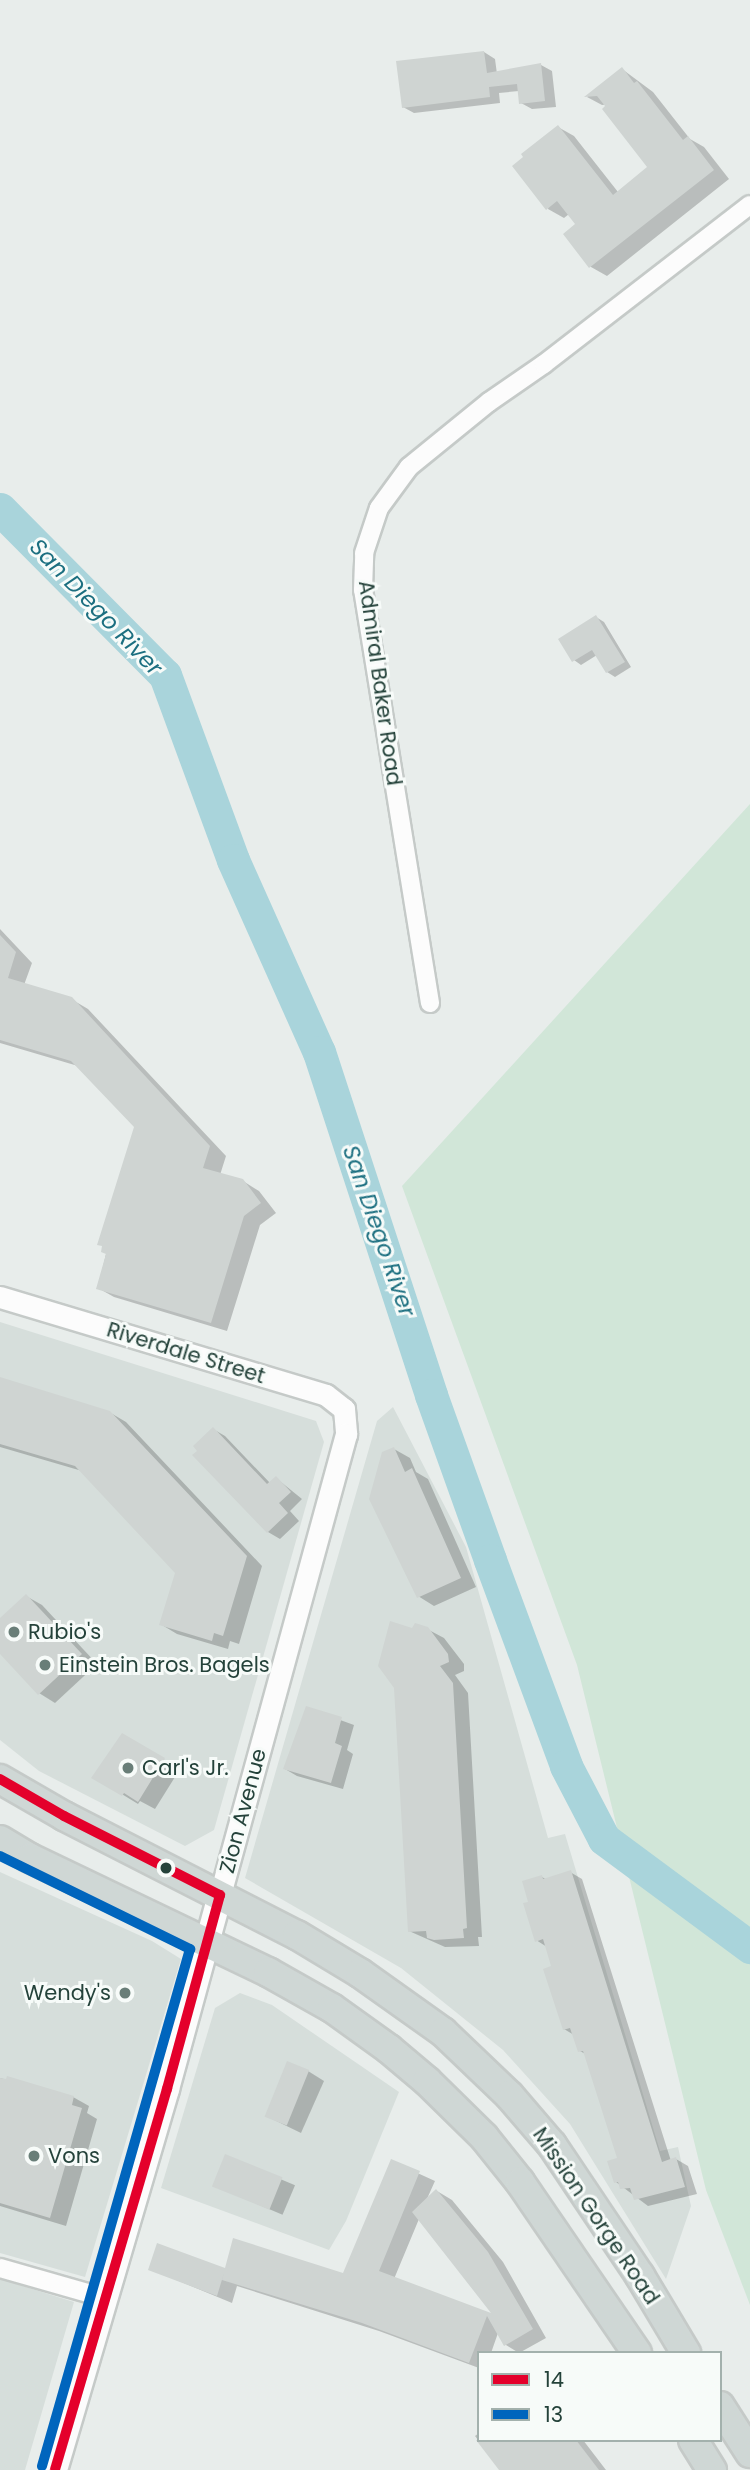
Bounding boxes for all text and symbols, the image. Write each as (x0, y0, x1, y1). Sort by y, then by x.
water label: San Diego River (24, 533, 168, 681)
street label: Admiral Baker Road (353, 579, 407, 787)
water label: San Diego River (337, 1142, 421, 1320)
street label: Riverdale Street (104, 1317, 268, 1389)
place label: Rubio's (28, 1619, 101, 1645)
marker: Rubio's (6, 1624, 22, 1640)
place label: Einstein Bros. Bagels (59, 1652, 270, 1678)
marker: Einstein Bros. Bagels (37, 1657, 53, 1673)
street label: Zion Avenue (214, 1746, 272, 1876)
place label: Carl's Jr. (142, 1755, 229, 1781)
marker: Carl's Jr. (120, 1760, 136, 1776)
unlabelled marker (159, 1861, 173, 1875)
place label: Wendy's (24, 1980, 111, 2006)
marker: Wendy's (117, 1985, 133, 2001)
street label: Mission Gorge Road (527, 2123, 665, 2309)
place label: Vons (48, 2143, 100, 2169)
marker: Vons (26, 2148, 42, 2164)
legend (477, 2351, 722, 2442)
text: 14 (544, 2365, 564, 2394)
text: 13 (544, 2400, 563, 2429)

